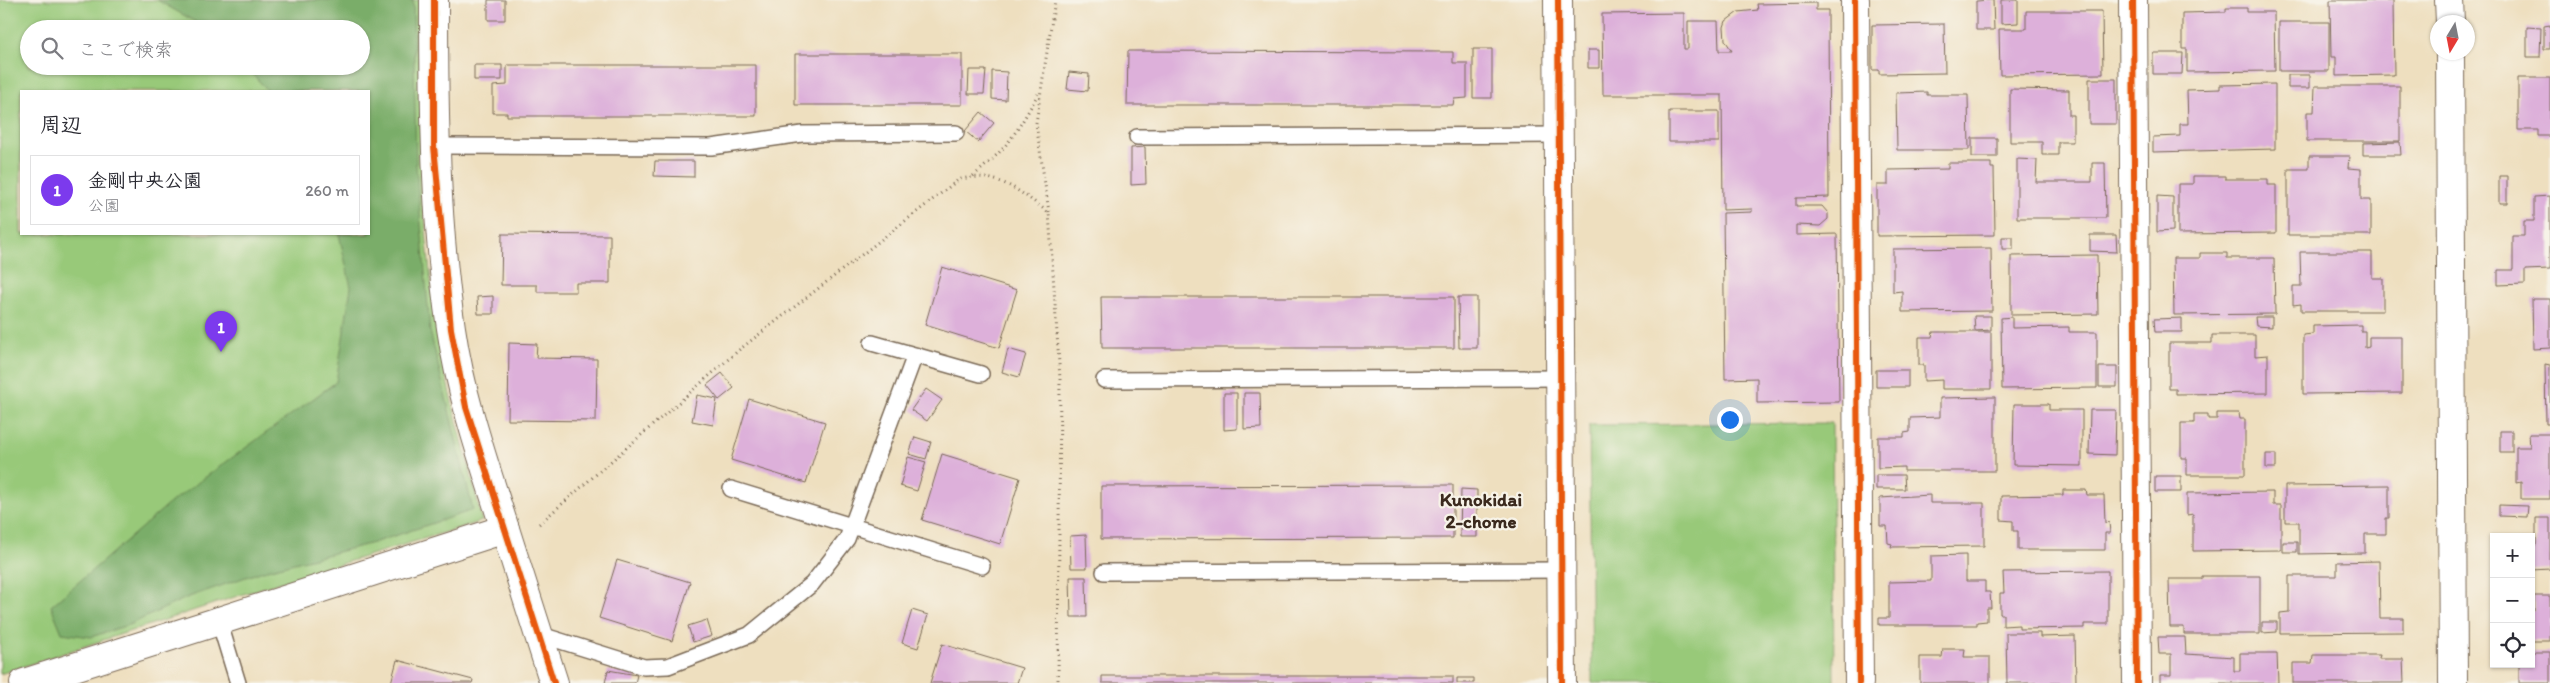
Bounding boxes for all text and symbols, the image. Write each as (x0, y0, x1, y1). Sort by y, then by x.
north arrow (2430, 15, 2475, 60)
search box (20, 20, 370, 75)
icon: search (38, 34, 66, 62)
text: ここで検索 (78, 38, 173, 61)
text: 周辺 (40, 112, 82, 137)
text: 金剛中央公園 (88, 169, 202, 192)
text: 1 (53, 181, 61, 200)
text: 260 m (305, 181, 349, 200)
text: 公園 (88, 196, 120, 215)
pin: 1 (205, 311, 237, 352)
your location (1717, 407, 1743, 433)
district label: Kunokidai 2-chome (1440, 488, 1522, 533)
map controls (2490, 533, 2535, 668)
button: + (2490, 533, 2535, 578)
button: − (2490, 578, 2535, 623)
button: locate (2490, 623, 2535, 668)

